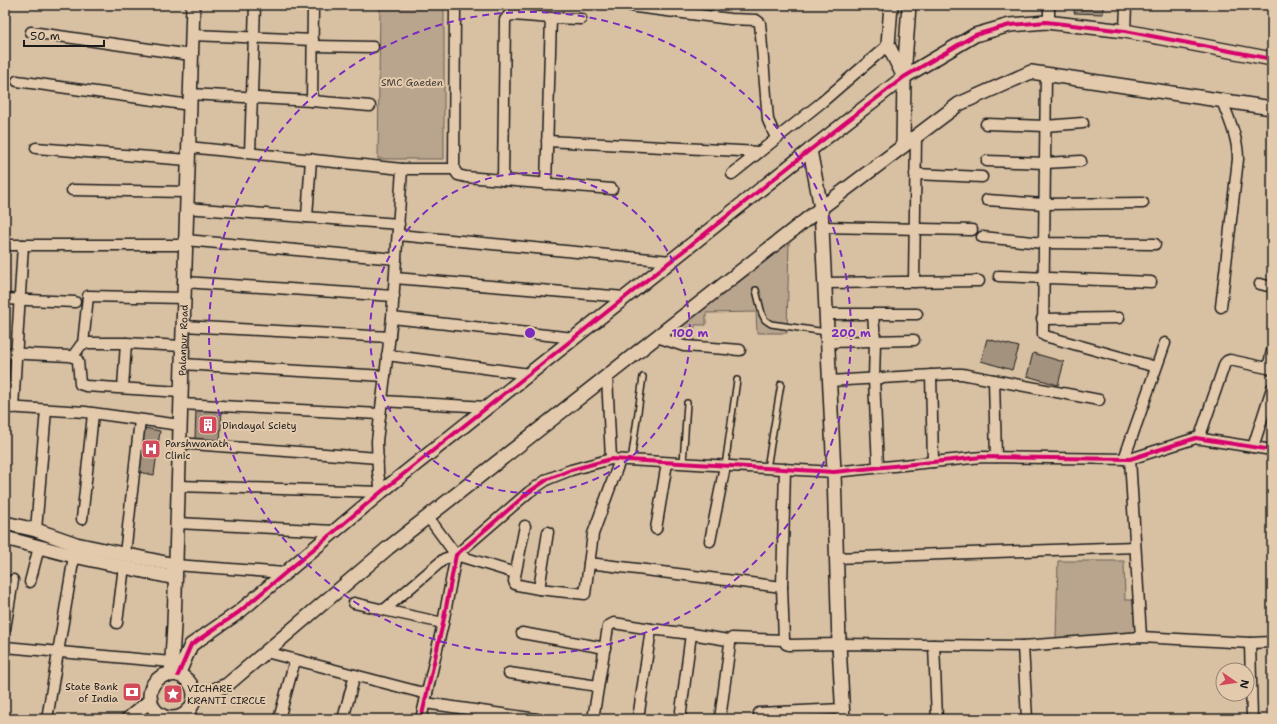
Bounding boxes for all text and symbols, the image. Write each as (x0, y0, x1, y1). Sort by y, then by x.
scale bar (24, 22, 104, 48)
text: 50 m (30, 28, 60, 44)
park label: SMC Gaeden (381, 76, 443, 89)
street label: Palanpur Road (175, 304, 190, 376)
text: 100 m (672, 325, 709, 341)
text: 200 m (831, 325, 871, 341)
centre of rings (523, 326, 537, 340)
building icon: Dindayal Sciety (197, 414, 219, 436)
place label: Dindayal Sciety (222, 419, 297, 432)
place label: Parshwanath Clinic (165, 437, 229, 462)
hospital icon: Parshwanath Clinic (140, 438, 162, 460)
north arrow (1215, 662, 1255, 702)
text: N (1236, 678, 1253, 690)
place label: State Bank of India (65, 680, 119, 705)
bank icon: State Bank of India (121, 681, 143, 703)
place label: VICHARE KRANTI CIRCLE (187, 682, 266, 707)
place icon: VICHARE KRANTI CIRCLE (162, 683, 184, 705)

